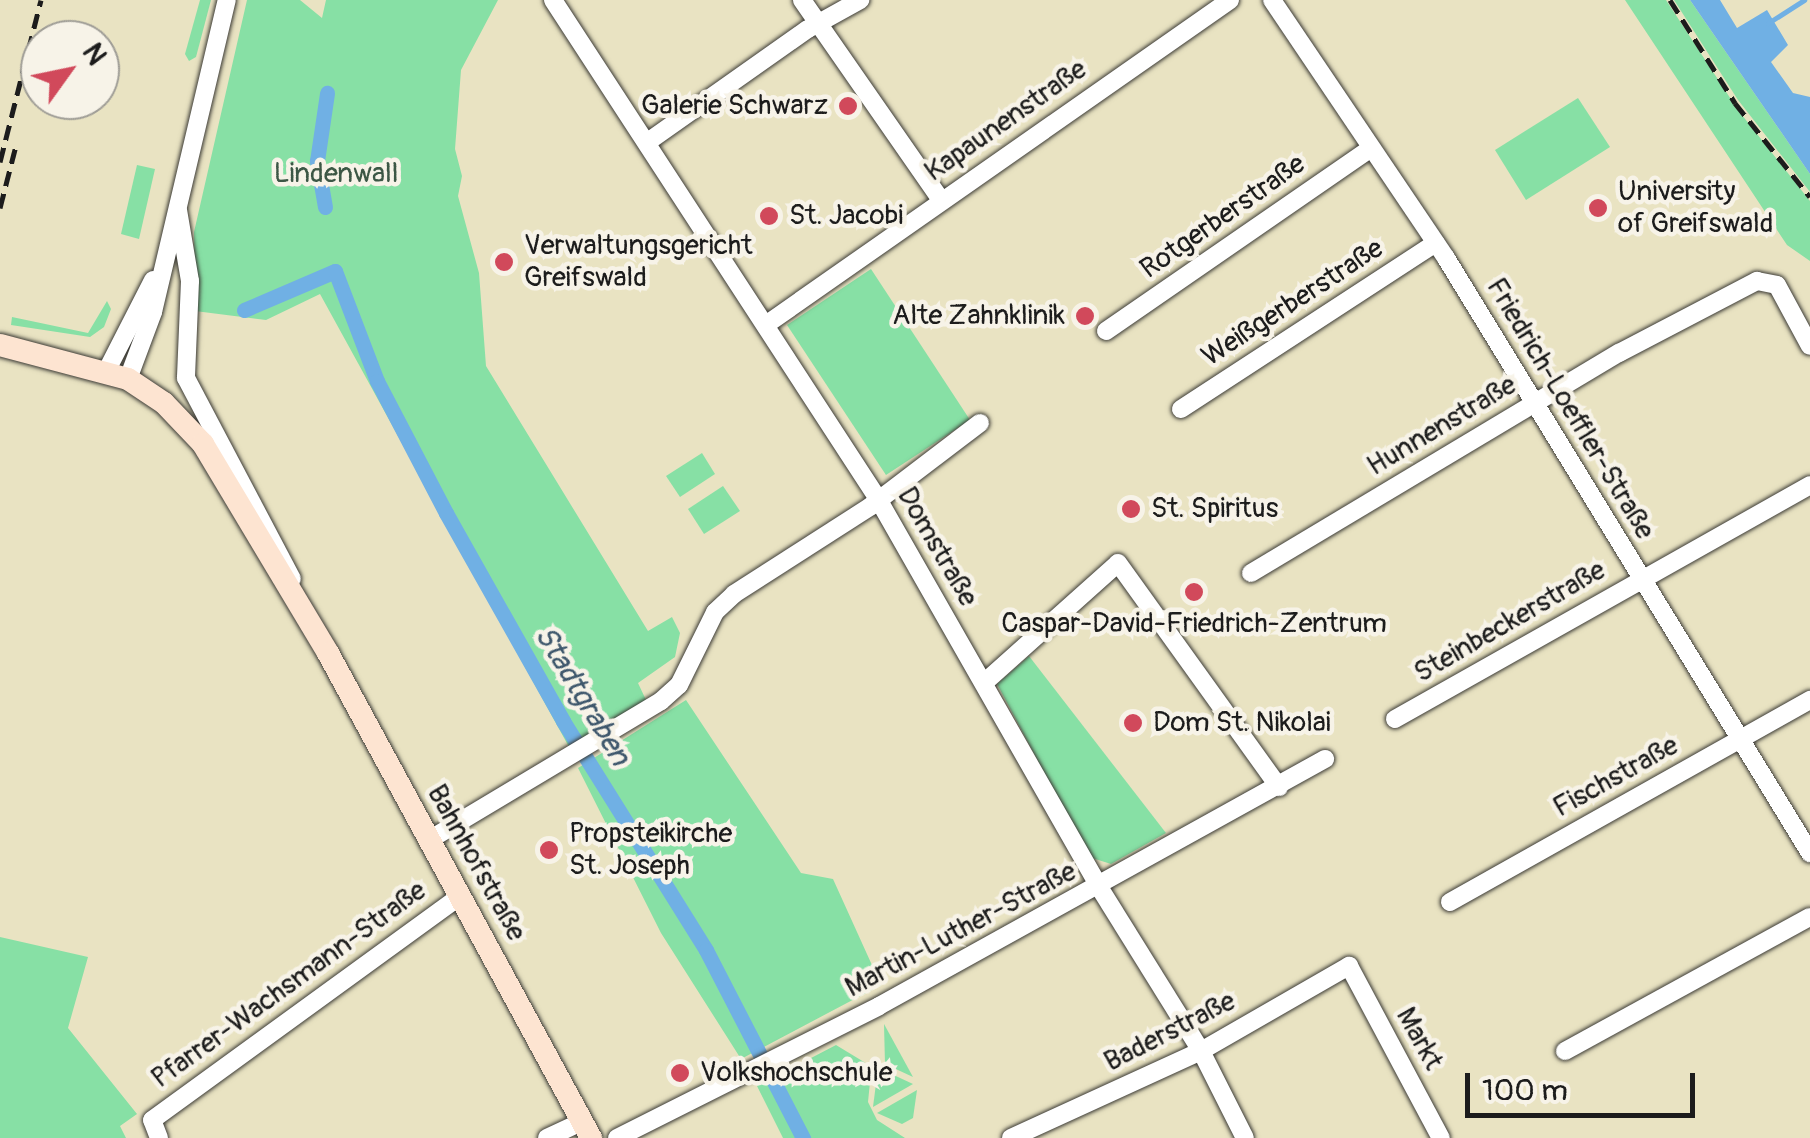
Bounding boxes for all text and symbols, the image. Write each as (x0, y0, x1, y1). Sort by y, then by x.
north arrow (20, 20, 120, 120)
text: N (74, 37, 114, 72)
street label: Kapaunenstraße (919, 53, 1093, 189)
place label: Galerie Schwarz (641, 89, 828, 123)
marker: Galerie Schwarz (837, 95, 859, 117)
street label: Rotgerberstraße (1134, 148, 1312, 286)
park label: Lindenwall (274, 157, 398, 191)
place label: University of Greifswald (1618, 175, 1773, 241)
marker: University of Greifswald (1587, 197, 1609, 219)
place label: St. Jacobi (789, 199, 903, 233)
marker: St. Jacobi (758, 205, 780, 227)
place label: Verwaltungsgericht Greifswald (524, 229, 752, 295)
street label: Weißgerberstraße (1196, 232, 1390, 374)
marker: Verwaltungsgericht Greifswald (493, 251, 515, 273)
street label: Friedrich-Loeffler-Straße (1479, 272, 1661, 546)
place label: Alte Zahnklinik (892, 299, 1065, 333)
marker: Alte Zahnklinik (1074, 305, 1096, 327)
street label: Hunnenstraße (1361, 368, 1523, 484)
street label: Domstraße (889, 481, 985, 613)
place label: St. Spiritus (1151, 492, 1278, 526)
marker: St. Spiritus (1120, 498, 1142, 520)
street label: Steinbeckerstraße (1408, 554, 1612, 690)
marker: Caspar-David-Friedrich-Zentrum (1183, 581, 1205, 603)
place label: Caspar-David-Friedrich-Zentrum (1001, 607, 1387, 641)
water label: Stadtgraben (526, 620, 638, 772)
place label: Dom St. Nikolai (1153, 706, 1331, 740)
marker: Dom St. Nikolai (1122, 712, 1144, 734)
street label: Fischstraße (1548, 729, 1684, 825)
street label: Bahnhofstraße (419, 779, 533, 947)
place label: Propsteikirche St. Joseph (569, 817, 732, 883)
marker: Propsteikirche St. Joseph (538, 839, 560, 861)
street label: Martin-Luther-Straße (840, 855, 1082, 1005)
street label: Pfarrer-Wachsmann-Straße (145, 874, 433, 1096)
street label: Baderstraße (1099, 985, 1241, 1079)
street label: Markt (1388, 1002, 1450, 1076)
scale bar (1470, 1053, 1700, 1115)
place label: Volkshochschule (700, 1056, 893, 1090)
marker: Volkshochschule (669, 1062, 691, 1084)
text: 100 m (1482, 1072, 1568, 1109)

